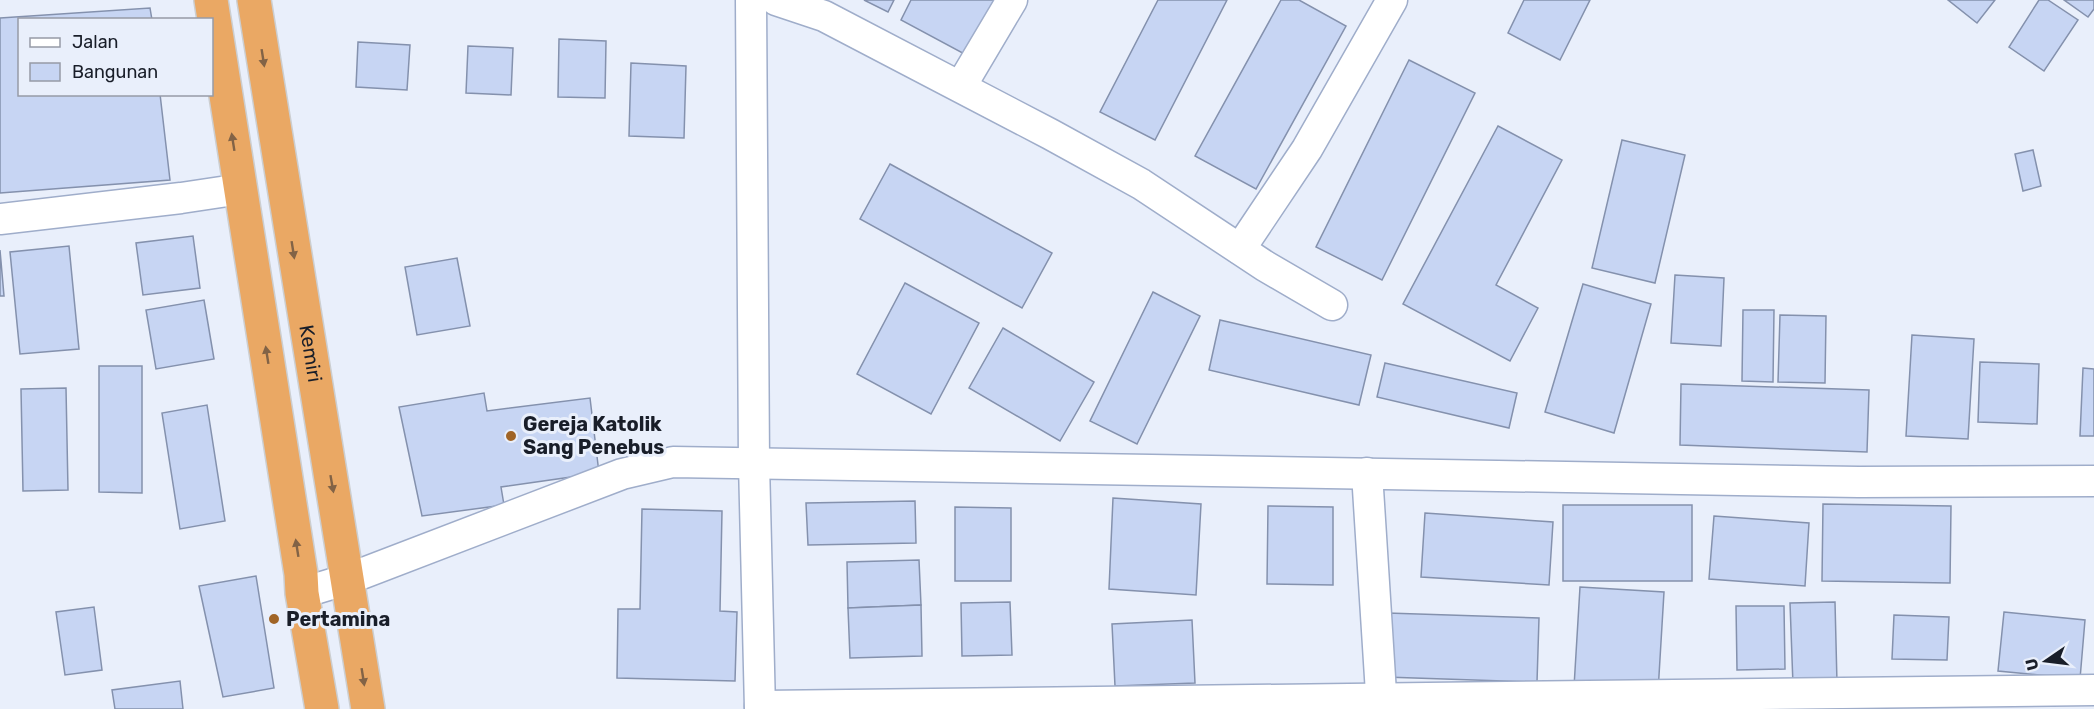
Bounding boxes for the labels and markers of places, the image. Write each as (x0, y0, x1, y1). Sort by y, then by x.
place label: Gereja Katolik Sang Penebus (523, 412, 664, 459)
marker: Gereja Katolik Sang Penebus (504, 429, 518, 443)
place label: Pertamina (286, 607, 390, 631)
marker: Pertamina (267, 612, 281, 626)

